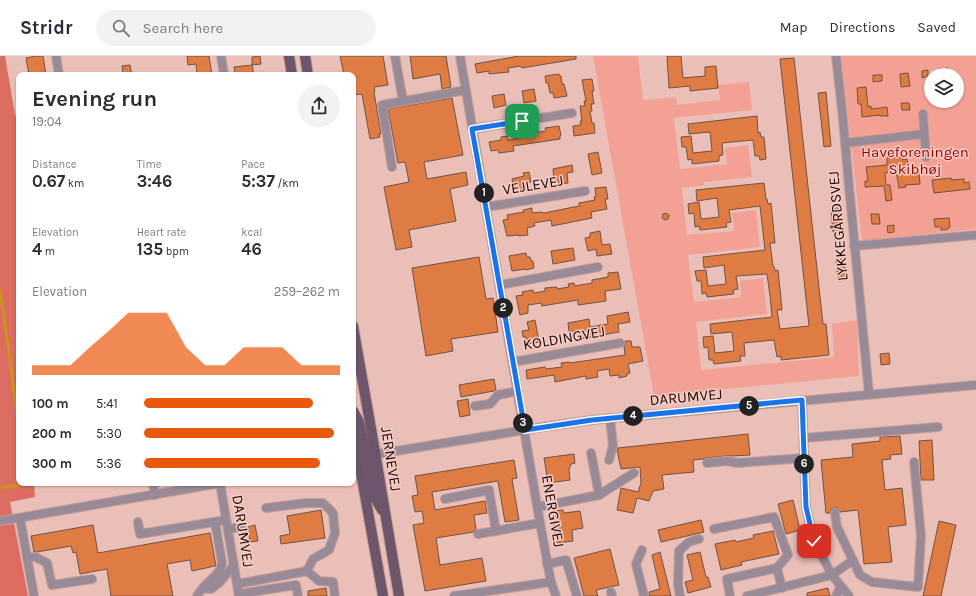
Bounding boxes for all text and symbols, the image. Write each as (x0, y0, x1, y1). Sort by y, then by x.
search box (96, 10, 376, 46)
text: Stridr (20, 17, 72, 39)
icon: search (110, 17, 132, 39)
text: Search here (142, 19, 223, 37)
text: Map (780, 19, 808, 36)
text: Directions (830, 19, 895, 36)
text: Saved (917, 19, 956, 36)
map controls (924, 68, 964, 108)
button: layers (924, 68, 964, 108)
button: share (298, 85, 340, 127)
text: Evening run (32, 86, 157, 112)
pin (505, 104, 539, 138)
icon: arrive (511, 110, 533, 132)
text: 19:04 (32, 114, 62, 129)
park label: Haveforeningen Skibhøj (861, 143, 969, 178)
text: Distance (32, 158, 76, 171)
text: Time (137, 158, 161, 171)
text: Pace (241, 158, 265, 171)
street label: LYKKEGÅRDSVEJ (824, 170, 852, 282)
text: 0.67 (32, 171, 65, 191)
text: 3:46 (137, 171, 172, 191)
text: 5:37 (241, 171, 275, 191)
street label: VEJLEVEJ (501, 171, 565, 199)
text: km (65, 177, 84, 190)
text: /km (275, 177, 299, 190)
pin: 1 (474, 183, 494, 203)
text: 1 (482, 186, 486, 199)
text: Elevation (32, 226, 79, 239)
text: Heart rate (137, 226, 186, 239)
text: kcal (241, 226, 262, 239)
text: 4 (32, 239, 42, 259)
text: 135 (137, 239, 163, 259)
text: 46 (241, 239, 262, 259)
text: m (42, 245, 55, 258)
text: bpm (163, 245, 189, 258)
text: Elevation (32, 284, 87, 299)
text: 259–262 m (274, 284, 340, 299)
pin: 2 (493, 298, 513, 318)
text: 2 (500, 301, 506, 314)
street label: KOLDINGVEJ (522, 322, 606, 354)
street label: DARUMVEJ (649, 385, 723, 409)
text: 100 m (32, 396, 69, 411)
text: 5:41 (96, 396, 118, 411)
pin: 5 (739, 396, 759, 416)
text: 5 (746, 399, 752, 412)
pin: 4 (623, 406, 643, 426)
text: 4 (630, 409, 636, 422)
pin: 3 (513, 413, 533, 433)
text: 3 (520, 416, 526, 429)
street label: JERNEVEJ (377, 425, 405, 493)
text: 200 m (32, 426, 72, 441)
text: 5:30 (96, 426, 122, 441)
pin: 6 (794, 454, 814, 474)
text: 300 m (32, 456, 72, 471)
text: 5:36 (96, 456, 121, 471)
text: 6 (801, 457, 807, 470)
street label: ENERGIVEJ (538, 473, 568, 549)
street label: DARUMVEJ (228, 493, 258, 569)
pin (797, 524, 831, 558)
icon: check (803, 530, 825, 552)

